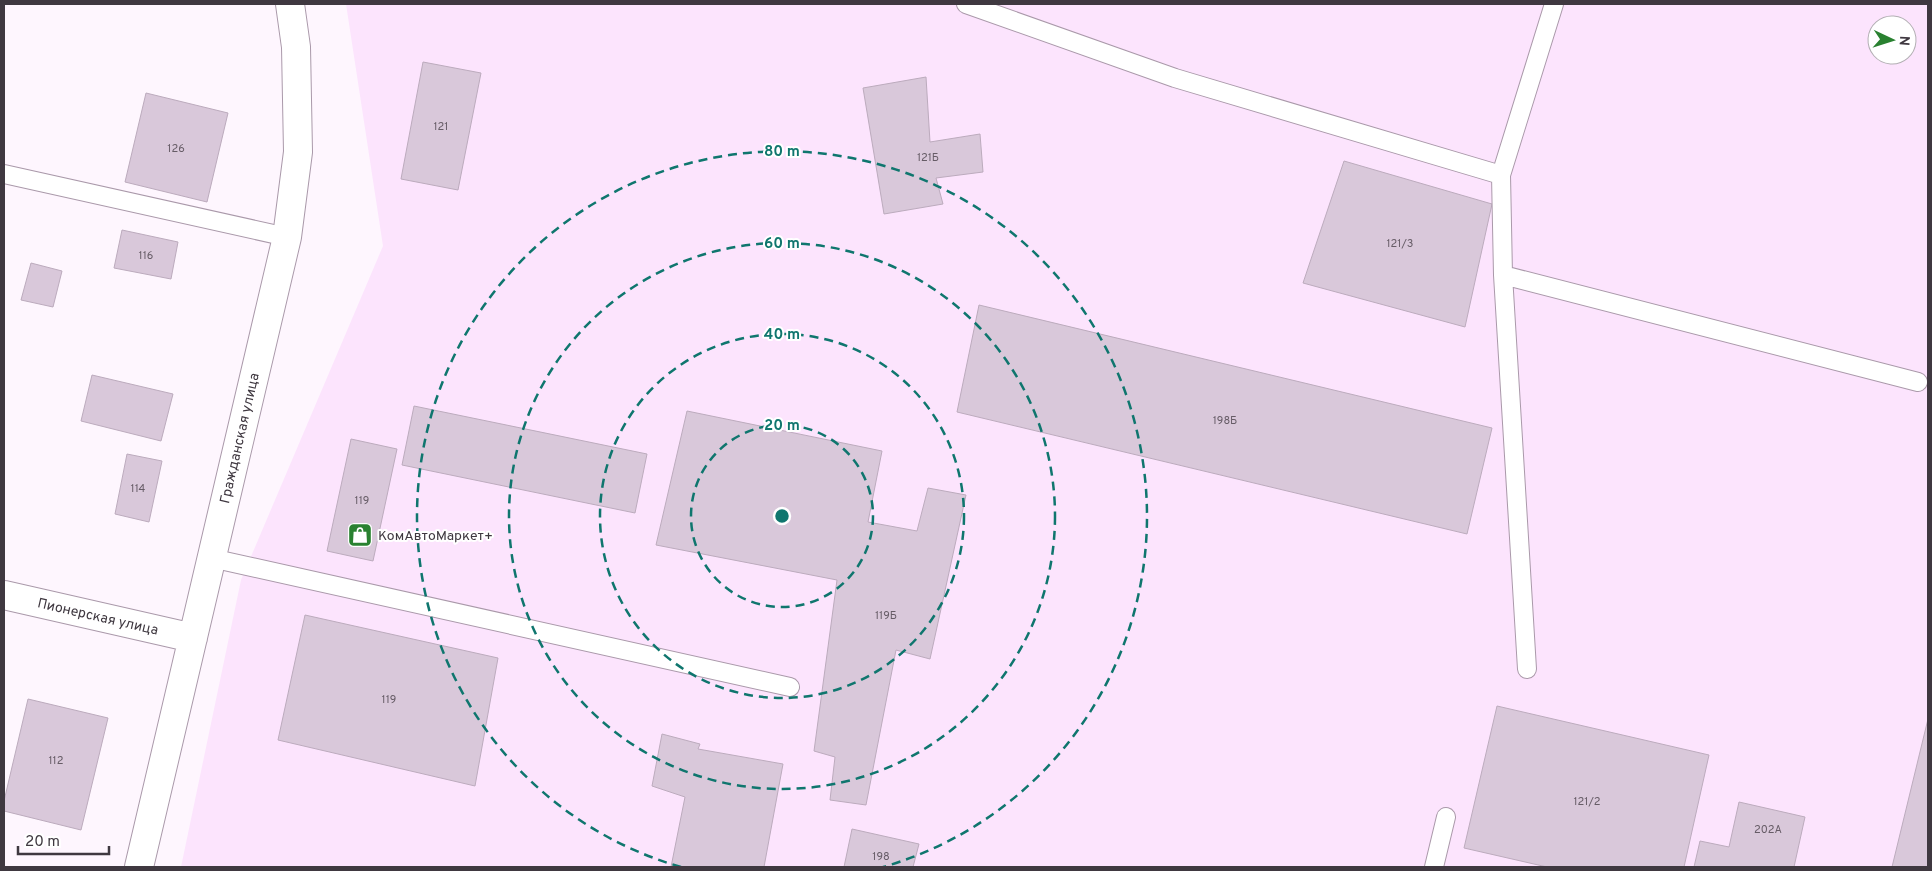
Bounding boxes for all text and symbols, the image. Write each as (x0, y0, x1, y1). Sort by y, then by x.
north arrow (1867, 15, 1917, 65)
text: N (1895, 35, 1912, 46)
house number: 121 (434, 120, 448, 134)
house number: 126 (167, 142, 185, 156)
text: 80 m (764, 143, 800, 162)
house number: 121Б (917, 151, 939, 165)
text: 60 m (764, 235, 800, 254)
house number: 121/3 (1387, 237, 1413, 251)
house number: 116 (139, 249, 153, 263)
text: 40 m (764, 326, 800, 345)
street label: Гражданская улица (217, 371, 264, 505)
house number: 198Б (1213, 414, 1237, 428)
text: 20 m (764, 417, 800, 436)
house number: 114 (131, 482, 146, 496)
house number: 119 (355, 494, 369, 508)
centre of rings (773, 507, 791, 525)
shop icon: КомАвтоМаркет+ (347, 522, 373, 548)
place label: КомАвтоМаркет+ (378, 528, 493, 545)
street label: Пионерская улица (36, 595, 160, 640)
house number: 119Б (875, 609, 897, 623)
house number: 119 (382, 693, 396, 707)
house number: 112 (49, 754, 63, 768)
house number: 121/2 (1573, 795, 1601, 809)
house number: 202А (1754, 823, 1782, 837)
scale bar (18, 824, 109, 856)
text: 20 m (25, 833, 60, 852)
house number: 198 (872, 850, 890, 864)

